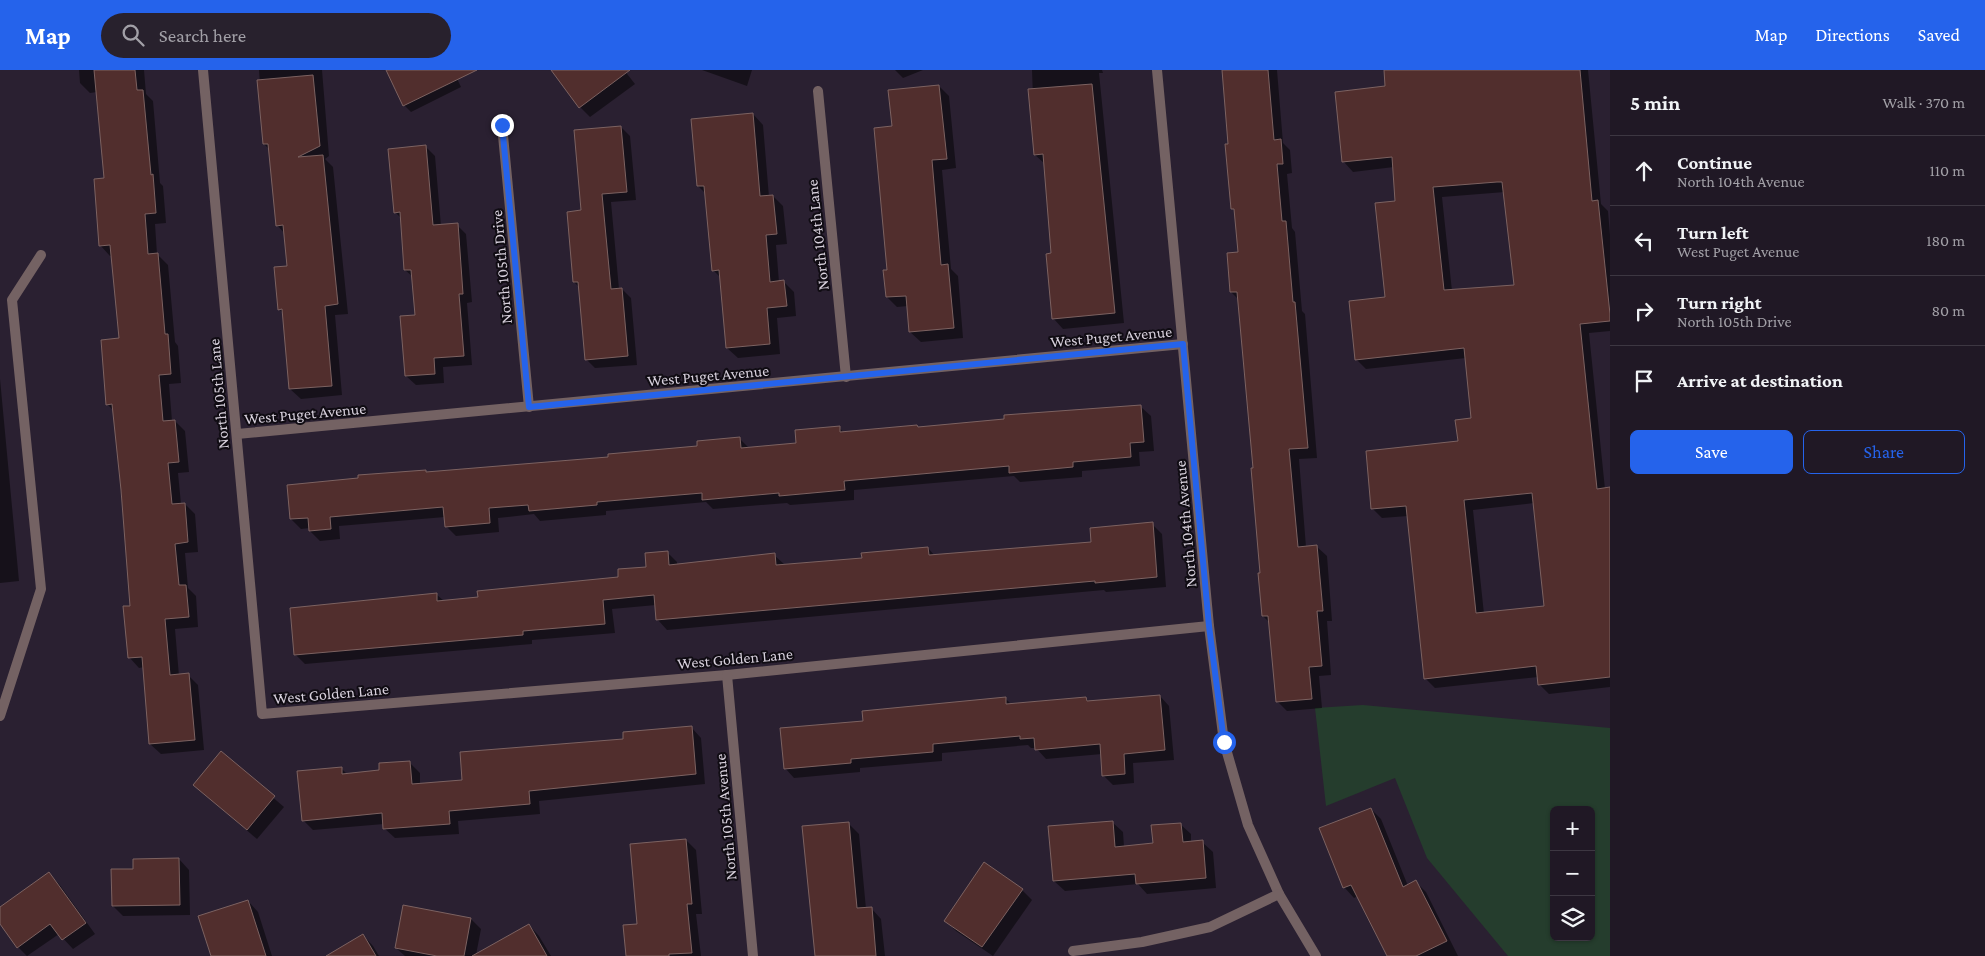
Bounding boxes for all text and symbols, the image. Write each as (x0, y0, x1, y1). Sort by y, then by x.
search box (101, 13, 451, 58)
icon: search (119, 21, 147, 49)
text: Map (25, 22, 71, 49)
text: Search here (159, 25, 246, 46)
text: Map (1755, 25, 1787, 45)
text: Directions (1815, 25, 1890, 45)
text: Saved (1918, 25, 1960, 45)
text: 5 min (1630, 91, 1680, 115)
text: Walk · 370 m (1882, 94, 1965, 111)
route end (491, 114, 514, 137)
text: Continue (1677, 152, 1752, 173)
icon: ahead (1630, 157, 1658, 185)
text: 110 m (1929, 162, 1965, 179)
text: North 104th Avenue (1677, 173, 1804, 190)
street label: North 104th Lane (803, 179, 832, 291)
street label: North 105th Drive (488, 209, 515, 325)
text: Turn left (1677, 222, 1749, 243)
icon: left (1630, 227, 1658, 255)
text: 180 m (1926, 232, 1965, 249)
text: West Puget Avenue (1677, 243, 1799, 260)
text: Turn right (1677, 292, 1762, 313)
icon: right (1630, 297, 1658, 325)
text: 80 m (1931, 302, 1965, 319)
text: North 105th Drive (1677, 313, 1791, 330)
street label: West Puget Avenue (1049, 323, 1173, 351)
street label: North 105th Lane (205, 338, 232, 450)
street label: West Puget Avenue (646, 362, 770, 390)
icon: arrive (1630, 367, 1658, 395)
text: Arrive at destination (1677, 370, 1843, 391)
street label: West Puget Avenue (243, 400, 367, 428)
button: Save (1630, 430, 1793, 474)
button: Share (1803, 430, 1965, 474)
street label: North 104th Avenue (1171, 460, 1200, 588)
street label: West Golden Lane (677, 645, 794, 672)
street label: West Golden Lane (273, 680, 390, 707)
route start (1213, 731, 1236, 754)
street label: North 105th Avenue (712, 753, 739, 881)
map controls (1550, 806, 1595, 941)
button: + (1550, 806, 1595, 851)
button: − (1550, 851, 1595, 896)
button: layers (1550, 896, 1595, 941)

